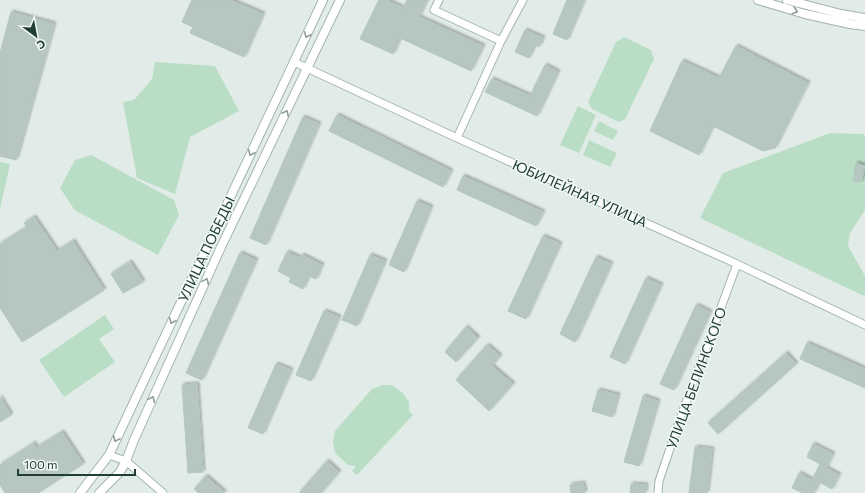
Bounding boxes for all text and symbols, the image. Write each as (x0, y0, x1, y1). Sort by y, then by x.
one-way arrow (791, 6, 798, 15)
north arrow (16, 16, 56, 56)
one-way arrow (304, 31, 312, 39)
text: С (35, 37, 48, 53)
one-way arrow (281, 110, 289, 117)
one-way arrow (248, 149, 256, 156)
street label: ЮБИЛЕЙНАЯ УЛИЦА (510, 156, 650, 231)
street label: УЛИЦА ПОБЕДЫ (174, 193, 238, 305)
one-way arrow (201, 277, 209, 284)
street label: УЛИЦА БЕЛИНСКОГО (662, 305, 730, 451)
one-way arrow (169, 317, 177, 325)
one-way arrow (148, 396, 156, 403)
one-way arrow (113, 434, 121, 442)
scale bar (18, 451, 135, 477)
text: 100 m (24, 457, 58, 471)

